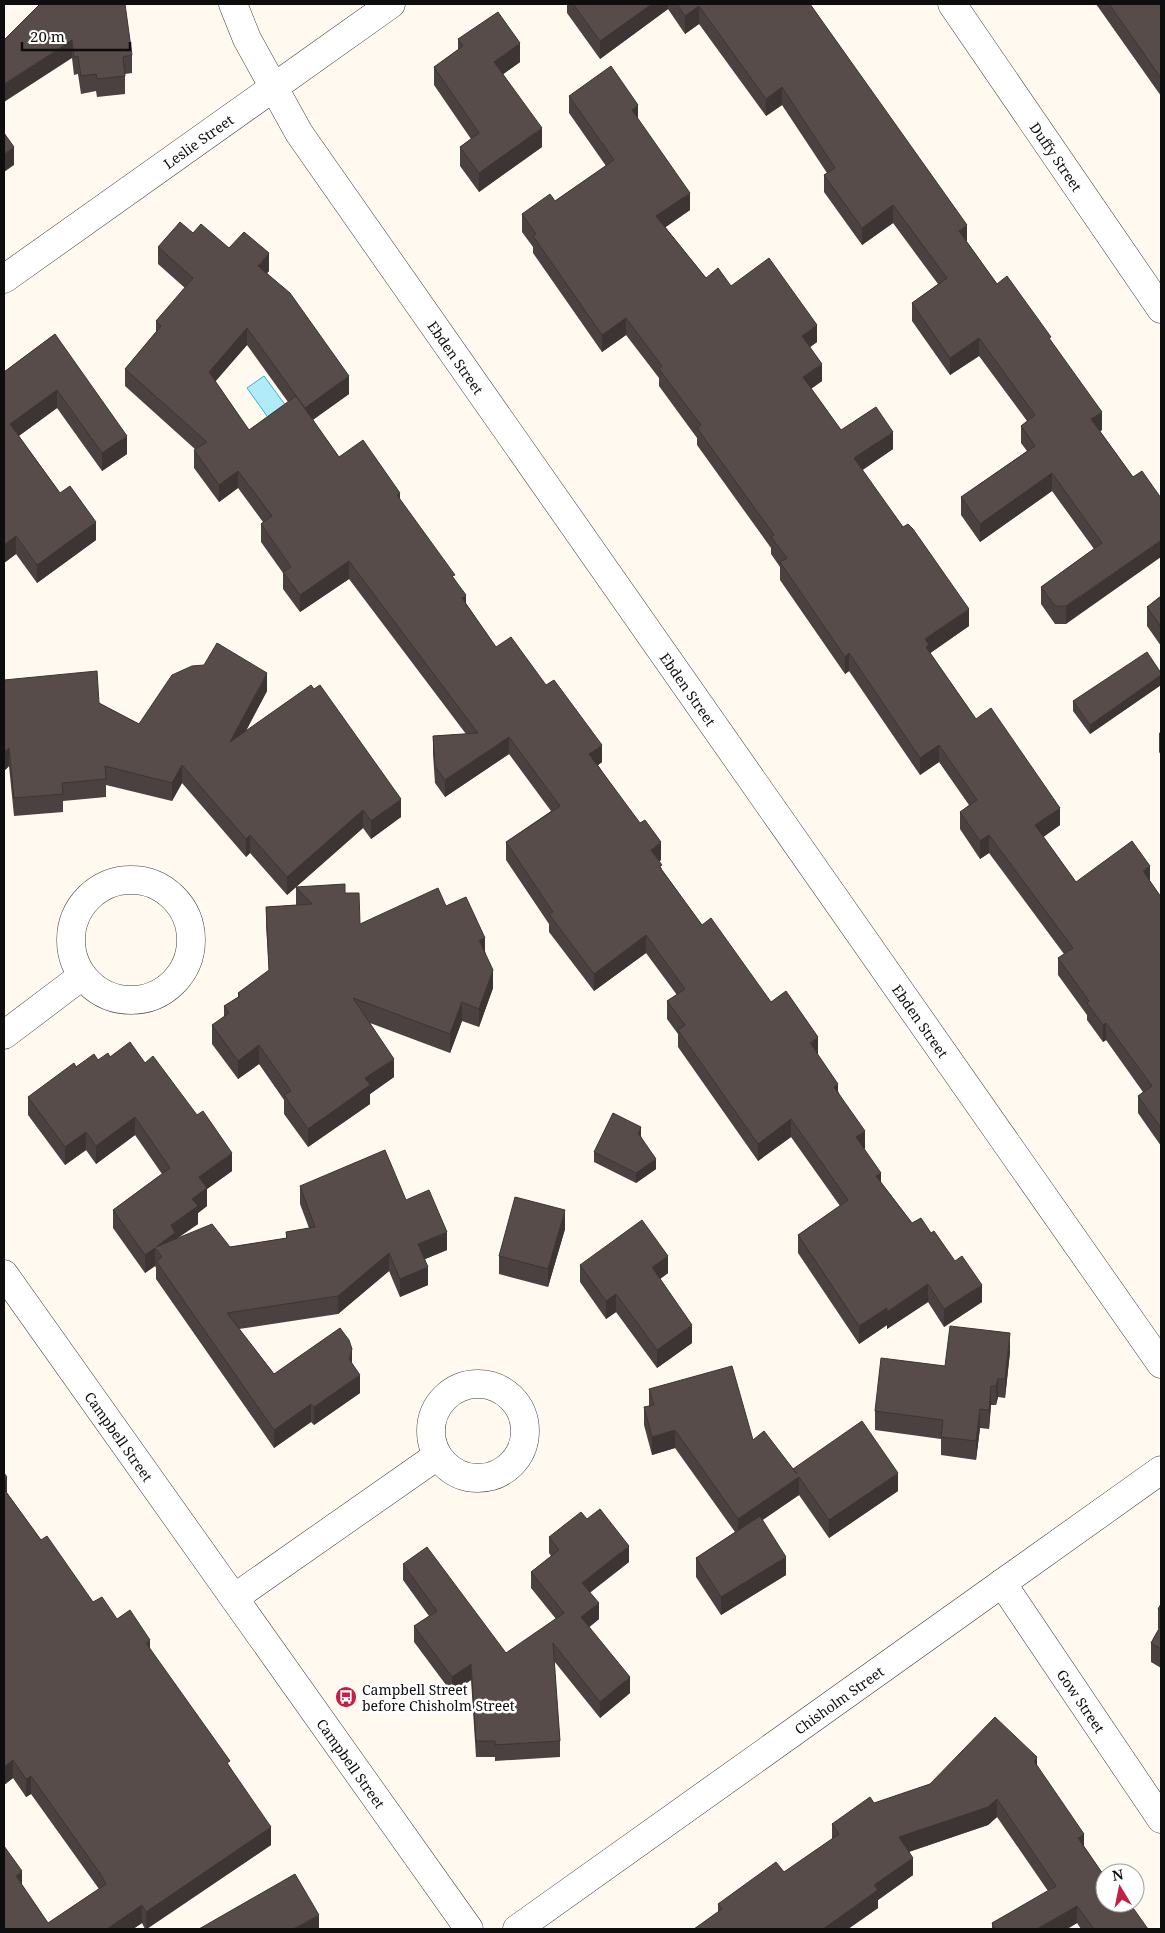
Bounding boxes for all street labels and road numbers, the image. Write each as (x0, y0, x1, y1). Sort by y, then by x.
street label: Leslie Street (159, 110, 237, 173)
street label: Duffy Street (1026, 118, 1087, 195)
street label: Ebden Street (424, 317, 488, 398)
street label: Ebden Street (656, 649, 721, 730)
street label: Ebden Street (888, 980, 953, 1061)
street label: Campbell Street (81, 1388, 158, 1485)
street label: Chisholm Street (790, 1661, 887, 1738)
street label: Gow Street (1053, 1665, 1110, 1736)
street label: Campbell Street (313, 1715, 390, 1812)

